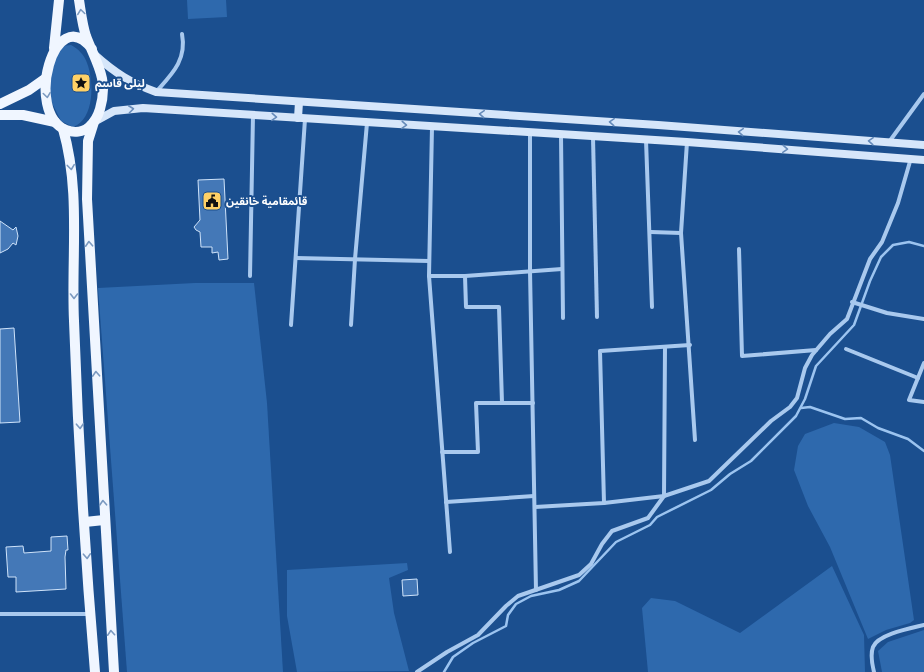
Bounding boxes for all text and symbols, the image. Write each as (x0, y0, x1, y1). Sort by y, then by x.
one-way arrow (77, 8, 86, 15)
place icon: ليلى قاسم (70, 72, 92, 94)
place label: ليلى قاسم (95, 76, 145, 92)
one-way arrow (42, 92, 51, 98)
one-way arrow (128, 105, 134, 114)
one-way arrow (479, 109, 485, 118)
one-way arrow (271, 112, 277, 121)
one-way arrow (609, 118, 615, 127)
one-way arrow (401, 121, 407, 130)
one-way arrow (738, 128, 744, 136)
one-way arrow (868, 137, 874, 146)
one-way arrow (782, 145, 788, 153)
one-way arrow (66, 164, 75, 170)
public building icon: قائمقامية خانقين (201, 190, 223, 212)
place label: قائمقامية خانقين (226, 194, 308, 208)
one-way arrow (85, 241, 94, 247)
one-way arrow (69, 293, 78, 299)
one-way arrow (92, 371, 100, 377)
one-way arrow (75, 423, 84, 429)
one-way arrow (99, 500, 108, 506)
one-way arrow (83, 553, 92, 559)
one-way arrow (107, 630, 116, 636)

